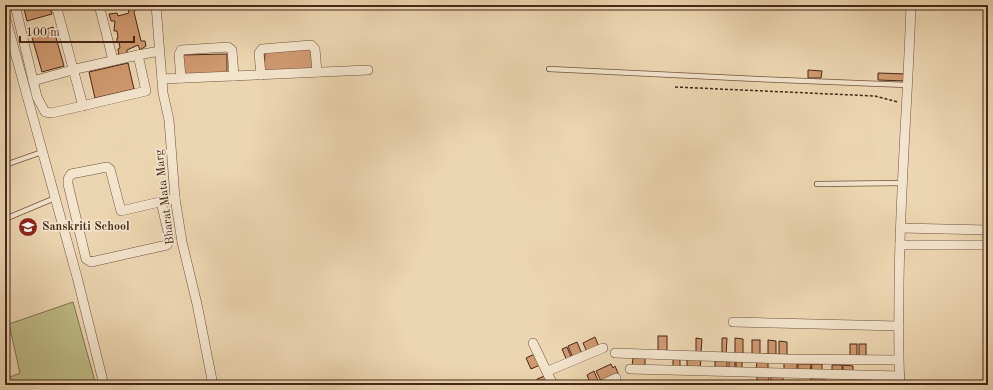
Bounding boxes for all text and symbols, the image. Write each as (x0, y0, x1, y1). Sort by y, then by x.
scale bar (20, 18, 134, 44)
text: 100 m (26, 27, 60, 39)
street label: Bharat Mata Marg (153, 148, 177, 245)
school or university icon: Sanskriti School (17, 216, 39, 238)
place label: Sanskriti School (42, 221, 130, 233)

